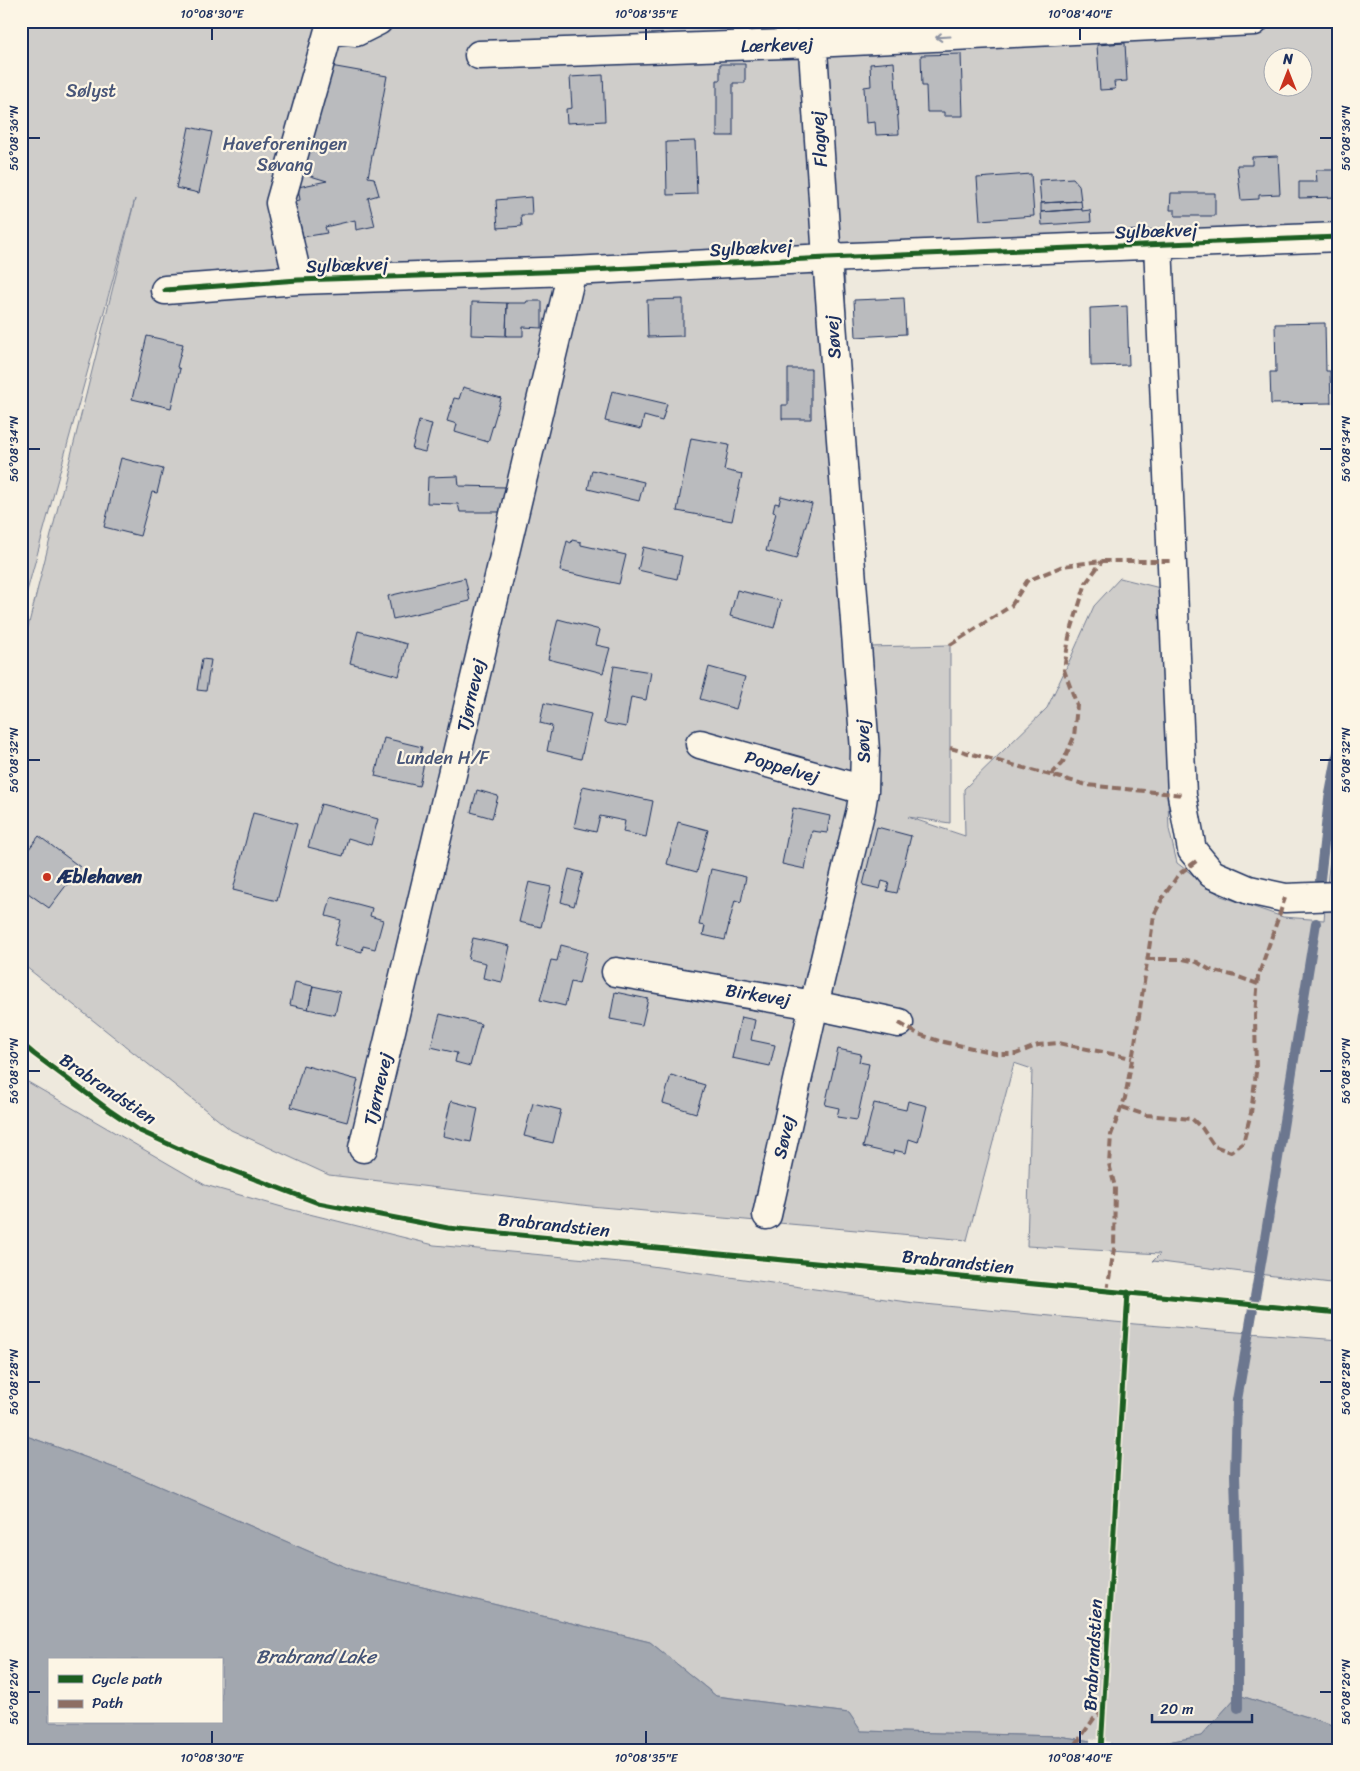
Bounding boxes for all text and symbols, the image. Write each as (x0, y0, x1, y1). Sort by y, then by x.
text: 10°08'30"E (181, 3, 245, 25)
text: 10°08'35"E (615, 3, 679, 25)
text: 10°08'40"E (1048, 3, 1113, 25)
street label: Lærkevej (740, 28, 814, 62)
one-way arrow (935, 32, 951, 41)
text: N (1282, 47, 1293, 72)
north arrow (1262, 48, 1312, 98)
park label: Sølyst (66, 75, 116, 107)
text: 56°08'36"N (3, 105, 25, 171)
text: 56°08'36"N (1335, 105, 1357, 171)
street label: Flagvej (801, 110, 837, 168)
park label: Haveforeningen Søvang (223, 128, 348, 181)
street label: Sylbækvej (1114, 214, 1199, 248)
street label: Sylbækvej (709, 230, 794, 266)
street label: Sylbækvej (305, 248, 390, 282)
street label: Søvej (815, 314, 850, 360)
text: 56°08'34"N (3, 415, 25, 482)
text: 56°08'34"N (1335, 415, 1357, 482)
street label: Tjørnevej (447, 655, 495, 735)
street label: Søvej (846, 718, 880, 764)
text: 56°08'32"N (3, 727, 25, 793)
text: 56°08'32"N (1335, 727, 1357, 793)
street label: Poppelvej (741, 741, 823, 793)
park label: Lunden H/F (397, 742, 490, 774)
place label: Æblehaven (56, 861, 142, 893)
marker: Æblehaven (41, 871, 53, 883)
street label: Birkevej (723, 974, 793, 1016)
text: 56°08'30"N (3, 1037, 25, 1104)
text: 56°08'30"N (1335, 1037, 1357, 1104)
street label: Brabrandstien (53, 1044, 164, 1134)
street label: Tjørnevej (354, 1049, 402, 1129)
street label: Søvej (763, 1112, 805, 1162)
street label: Brabrandstien (497, 1203, 612, 1247)
street label: Brabrandstien (901, 1240, 1016, 1284)
text: 56°08'28"N (3, 1348, 25, 1415)
text: 56°08'28"N (1335, 1348, 1357, 1415)
street label: Brabrandstien (1074, 1598, 1112, 1712)
water label: Brabrand Lake (256, 1640, 378, 1673)
legend (48, 1658, 222, 1724)
text: 56°08'26"N (3, 1659, 25, 1725)
text: 56°08'26"N (1335, 1659, 1357, 1725)
text: Cycle path (92, 1666, 163, 1692)
text: Path (92, 1690, 123, 1716)
scale bar (1152, 1691, 1252, 1723)
text: 20 m (1160, 1696, 1194, 1722)
text: 10°08'30"E (181, 1747, 245, 1769)
text: 10°08'35"E (615, 1747, 679, 1769)
text: 10°08'40"E (1048, 1747, 1113, 1769)

